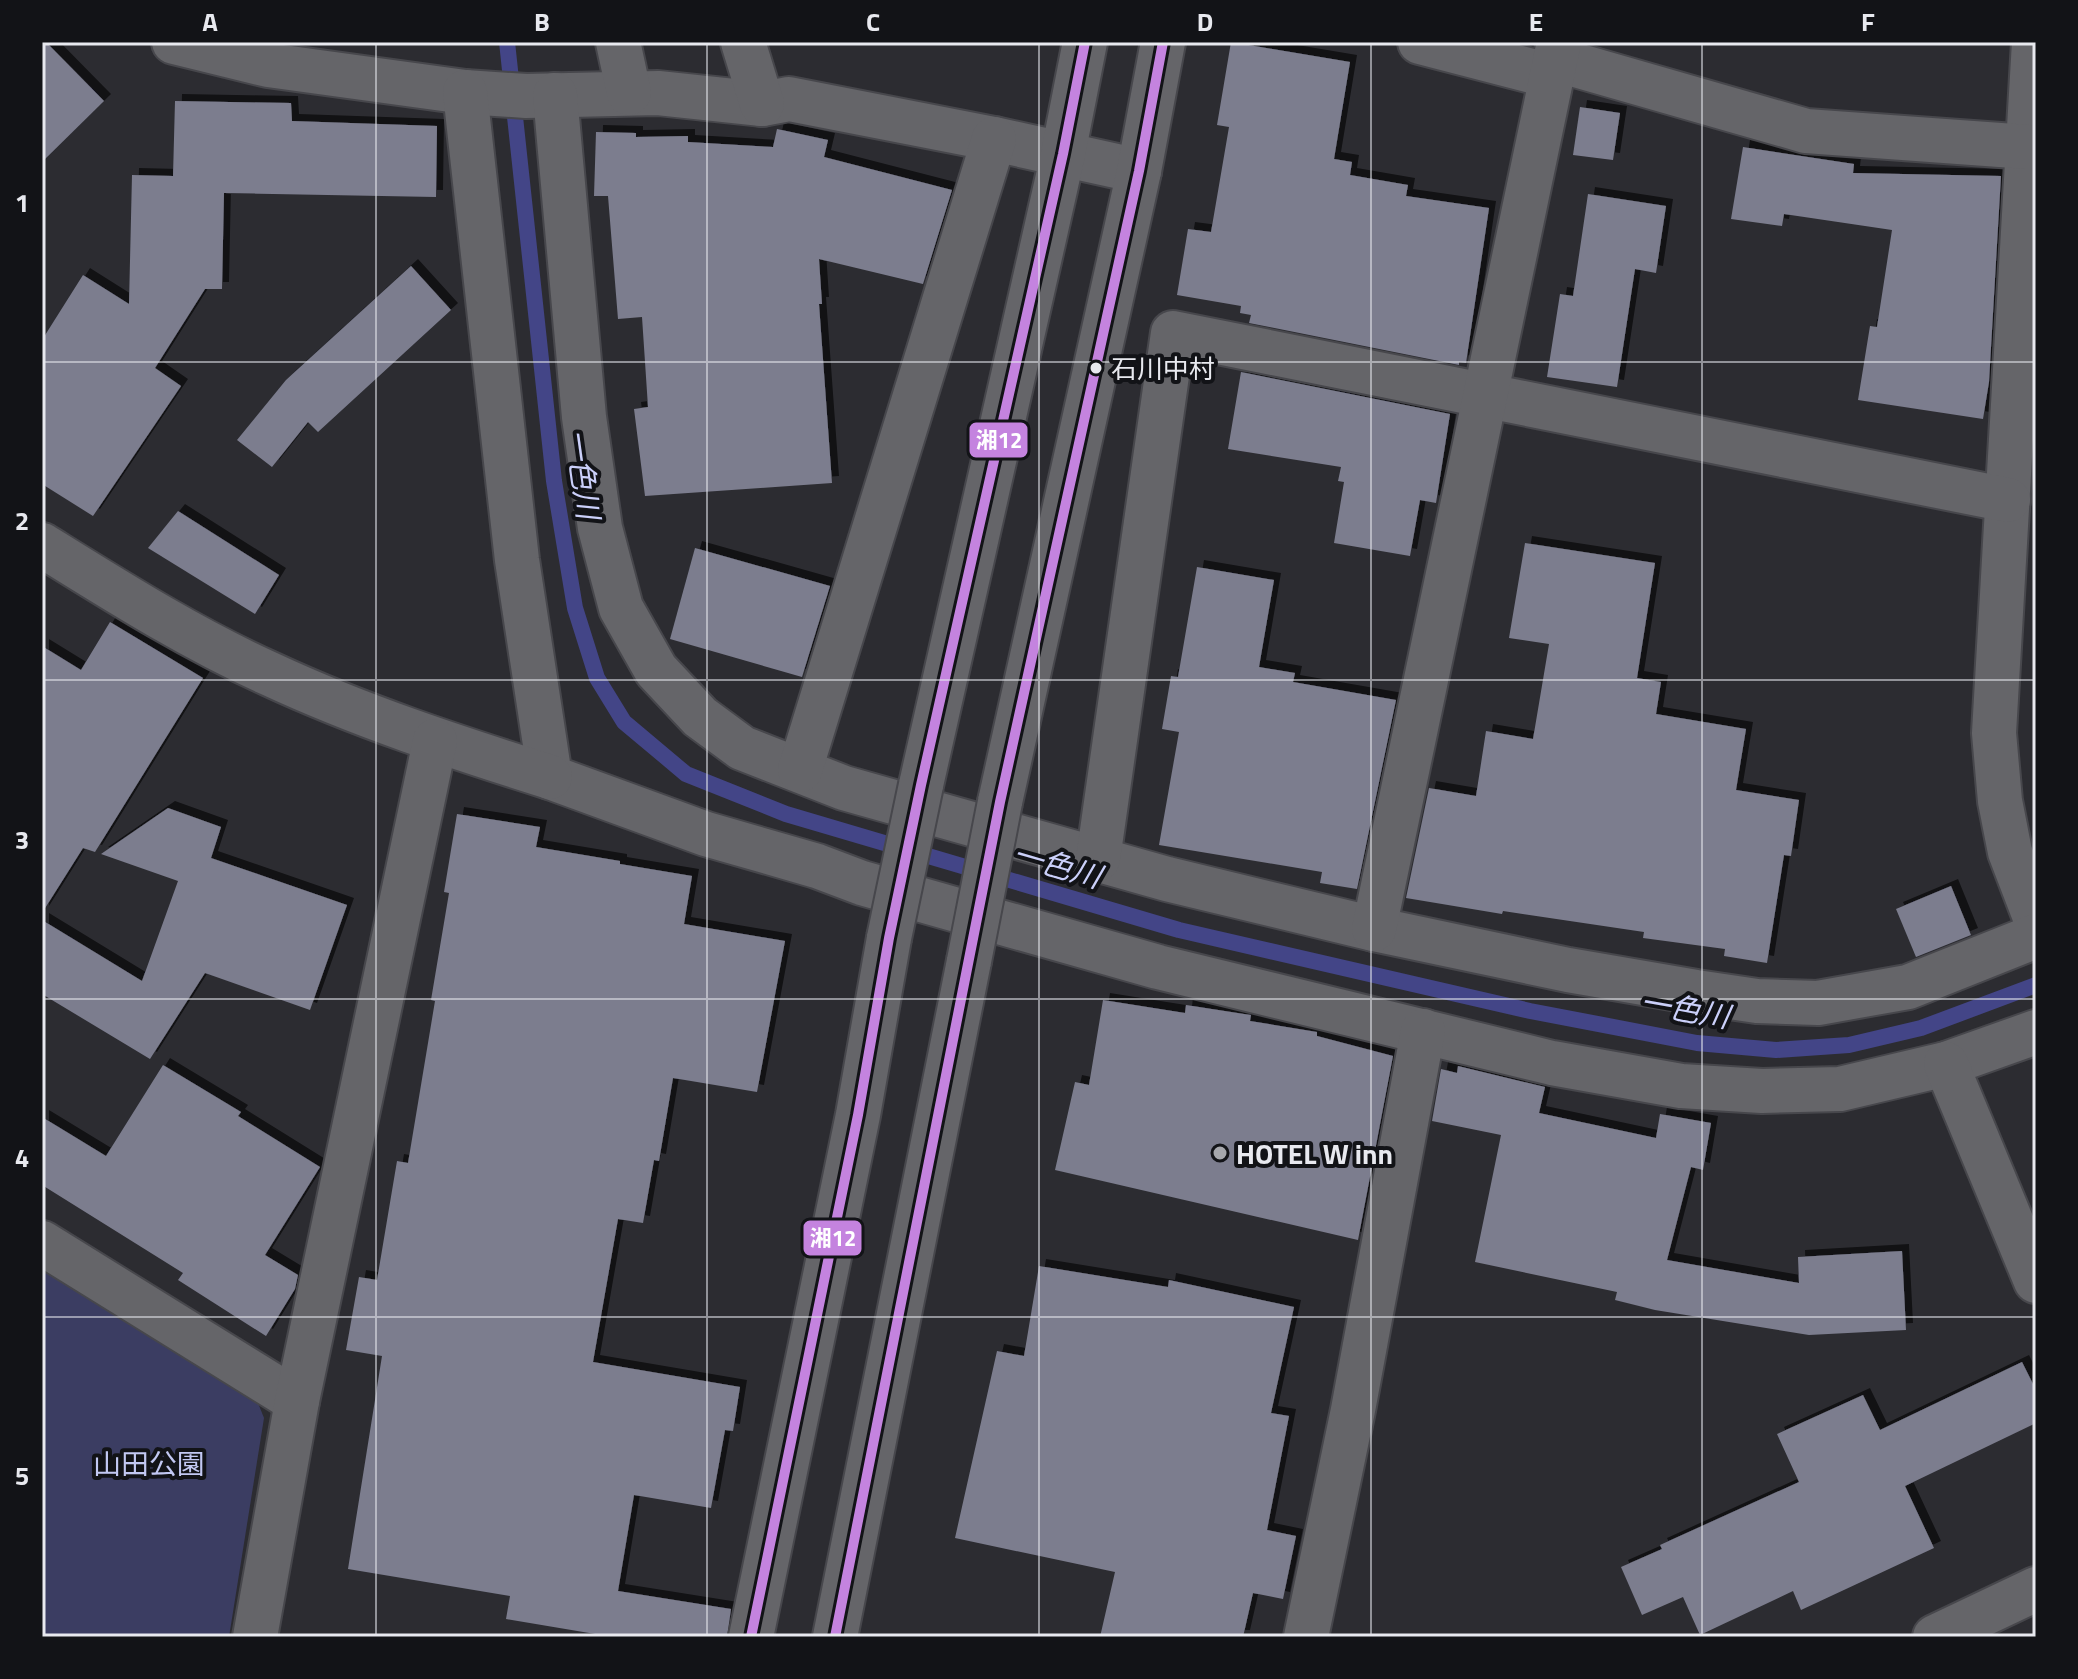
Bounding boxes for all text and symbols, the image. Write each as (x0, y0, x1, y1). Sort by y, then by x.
text: A (202, 2, 218, 41)
text: B (534, 2, 550, 41)
text: C (866, 2, 880, 41)
text: D (1197, 2, 1213, 41)
text: E (1529, 2, 1543, 41)
text: F (1861, 2, 1875, 41)
text: 1 (15, 183, 29, 222)
place label: 石川中村 (1111, 349, 1215, 388)
marker: 石川中村 (1088, 360, 1104, 376)
line badge: 湘12 (968, 421, 1029, 459)
text: 湘12 (976, 423, 1022, 457)
water label: 一色川 (554, 426, 612, 525)
text: 2 (15, 501, 29, 540)
text: 3 (15, 820, 29, 859)
water label: 一色川 (1007, 830, 1109, 900)
water label: 一色川 (1637, 979, 1736, 1040)
place label: HOTEL W inn (1236, 1132, 1393, 1175)
text: 4 (15, 1138, 29, 1177)
marker: HOTEL W inn (1211, 1144, 1229, 1162)
line badge: 湘12 (802, 1219, 863, 1257)
text: 湘12 (810, 1221, 856, 1255)
park label: 山田公園 (93, 1442, 205, 1485)
text: 5 (15, 1456, 29, 1495)

